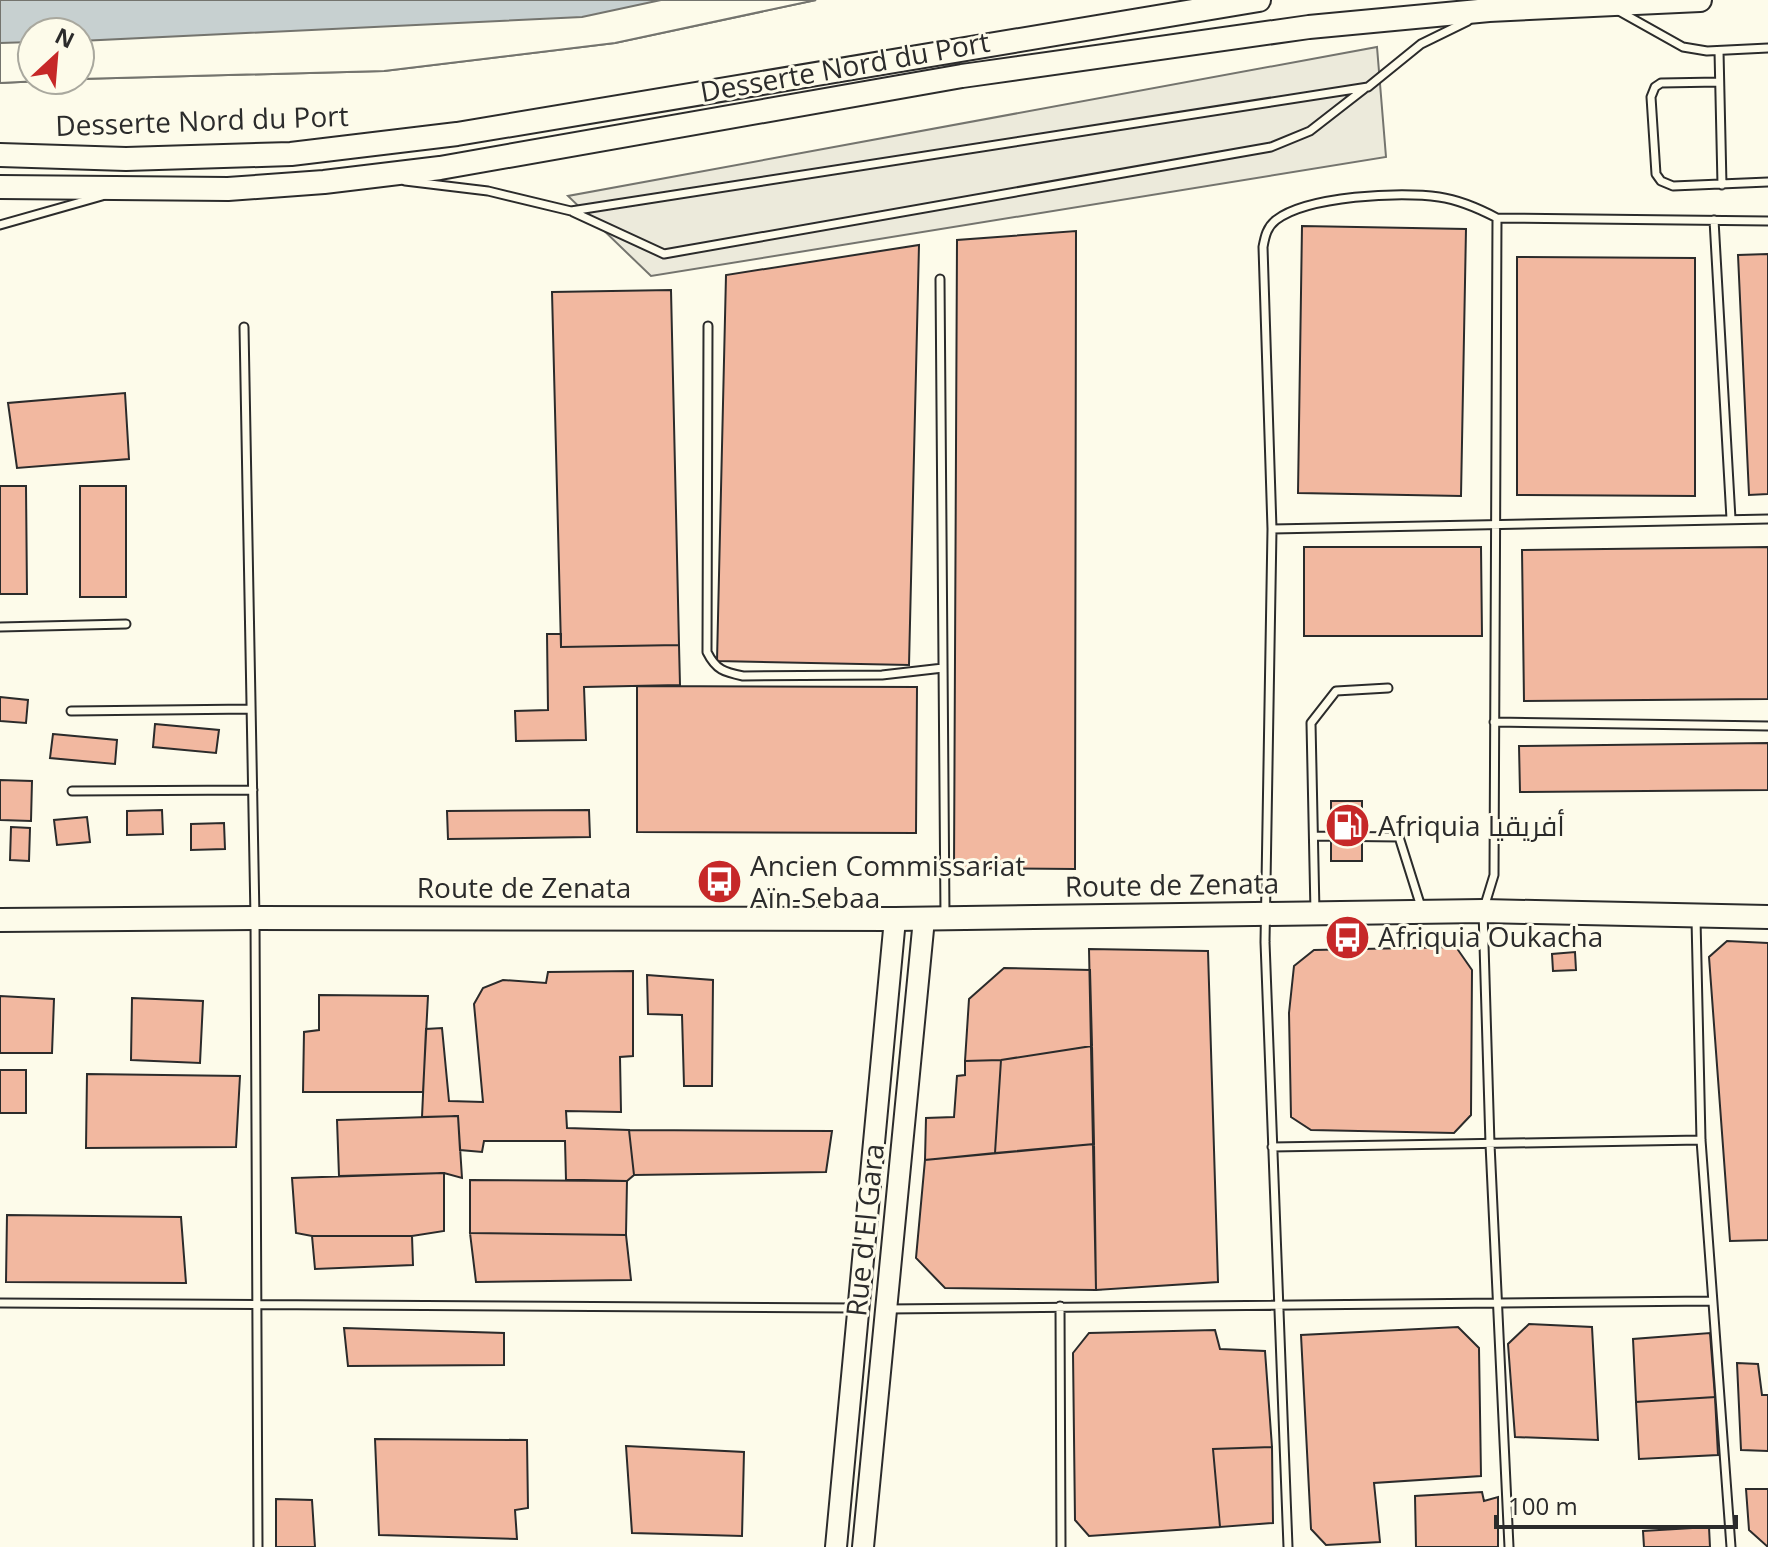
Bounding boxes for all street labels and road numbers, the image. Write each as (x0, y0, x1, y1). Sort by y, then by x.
street label: Desserte Nord du Port (697, 22, 993, 110)
street label: Desserte Nord du Port (55, 96, 349, 144)
street label: Route de Zenata (1064, 863, 1280, 905)
street label: Route de Zenata (417, 868, 631, 906)
street label: Rue d'El Gara (836, 1142, 892, 1318)

